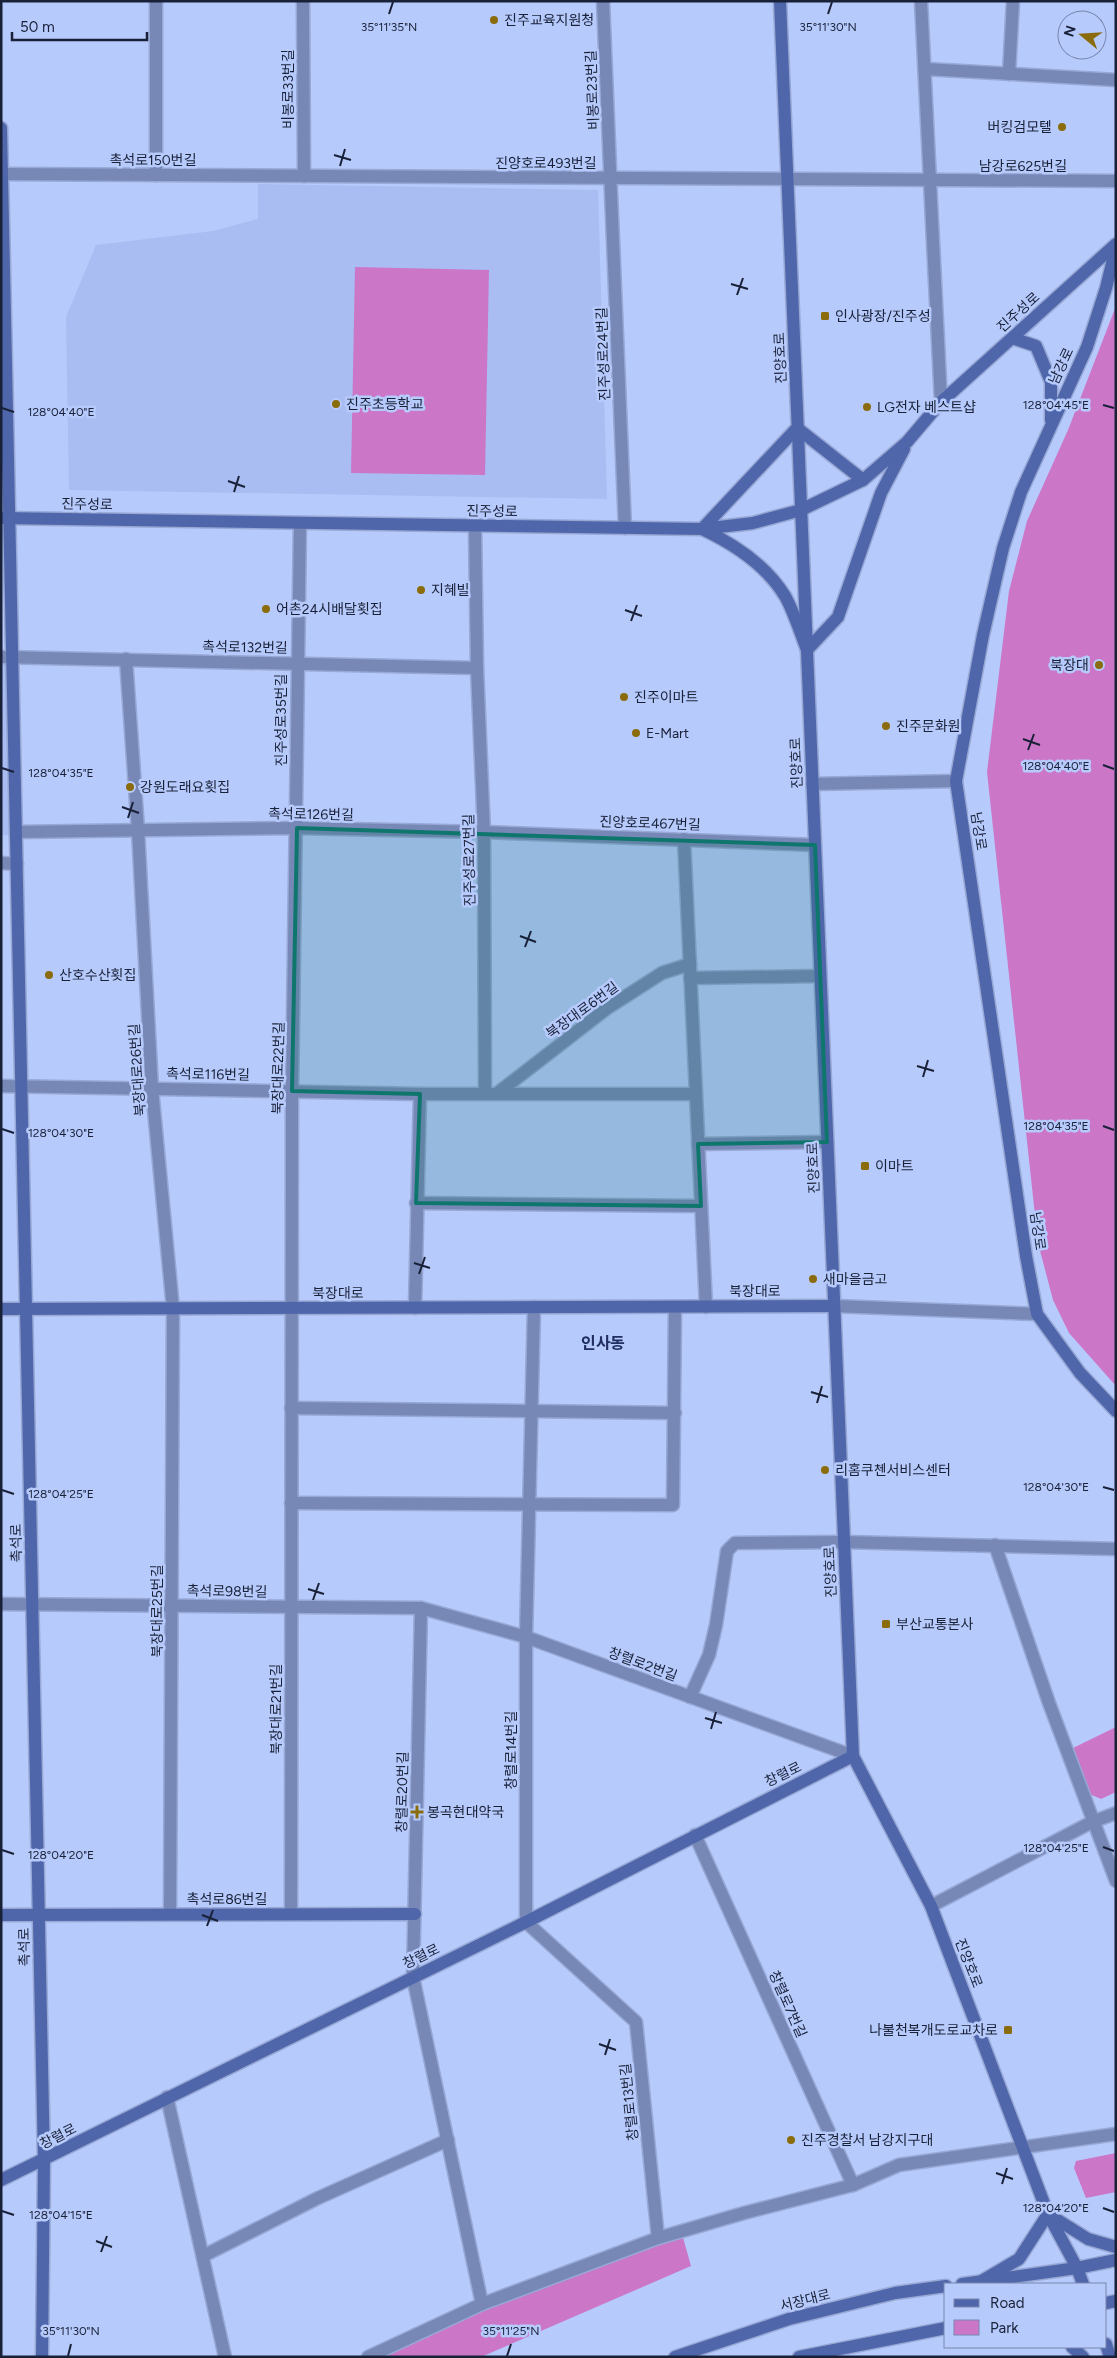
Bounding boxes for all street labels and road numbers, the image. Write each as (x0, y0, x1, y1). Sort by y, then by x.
street label: 비봉로33번길 (280, 49, 297, 129)
street label: 비봉로23번길 (583, 50, 602, 130)
street label: 촉석로150번길 (109, 152, 197, 169)
street label: 진양호로493번길 (495, 155, 597, 172)
street label: 남강로625번길 (979, 158, 1067, 175)
street label: 진주성로 (993, 289, 1043, 336)
street label: 진주성로24번길 (593, 307, 614, 401)
street label: 진양호로 (771, 332, 790, 384)
street label: 남강로 (1046, 345, 1077, 387)
street label: 진주성로 (61, 496, 113, 513)
street label: 진주성로 (466, 503, 518, 520)
street label: 촉석로132번길 (202, 638, 288, 657)
street label: 진주성로35번길 (273, 674, 290, 766)
street label: 진양호로 (787, 737, 806, 789)
street label: 촉석로126번길 (268, 805, 354, 824)
street label: 남강로 (967, 811, 990, 852)
street label: 진양호로467번길 (599, 813, 701, 834)
street label: 진주성로27번길 (460, 814, 479, 906)
street label: 북장대로6번길 (543, 978, 622, 1042)
street label: 북장대로22번길 (269, 1021, 288, 1115)
street label: 북장대로26번길 (126, 1023, 149, 1117)
street label: 촉석로116번길 (166, 1065, 250, 1084)
street label: 진양호로 (804, 1142, 823, 1194)
street label: 남강로 (1026, 1211, 1049, 1252)
street label: 북장대로 (729, 1283, 781, 1300)
street label: 북장대로 (312, 1285, 364, 1302)
street label: 촉석로 (8, 1523, 25, 1562)
street label: 진양호로 (821, 1546, 840, 1598)
street label: 북장대로25번길 (149, 1564, 166, 1658)
street label: 촉석로98번길 (186, 1582, 268, 1601)
street label: 창렬로2번길 (606, 1644, 680, 1685)
street label: 북장대로21번길 (268, 1664, 285, 1754)
street label: 창렬로14번길 (503, 1711, 520, 1789)
street label: 창렬로20번길 (393, 1751, 412, 1833)
street label: 창렬로 (762, 1758, 804, 1791)
street label: 촉석로86번길 (187, 1891, 267, 1908)
street label: 촉석로 (16, 1927, 33, 1966)
street label: 진양호로 (951, 1936, 986, 1990)
street label: 창렬로 (400, 1940, 442, 1973)
street label: 창렬로7번길 (765, 1968, 810, 2041)
street label: 창렬로13번길 (617, 2062, 642, 2142)
street label: 창렬로 (37, 2120, 79, 2153)
street label: 서장대로 (778, 2286, 832, 2315)

